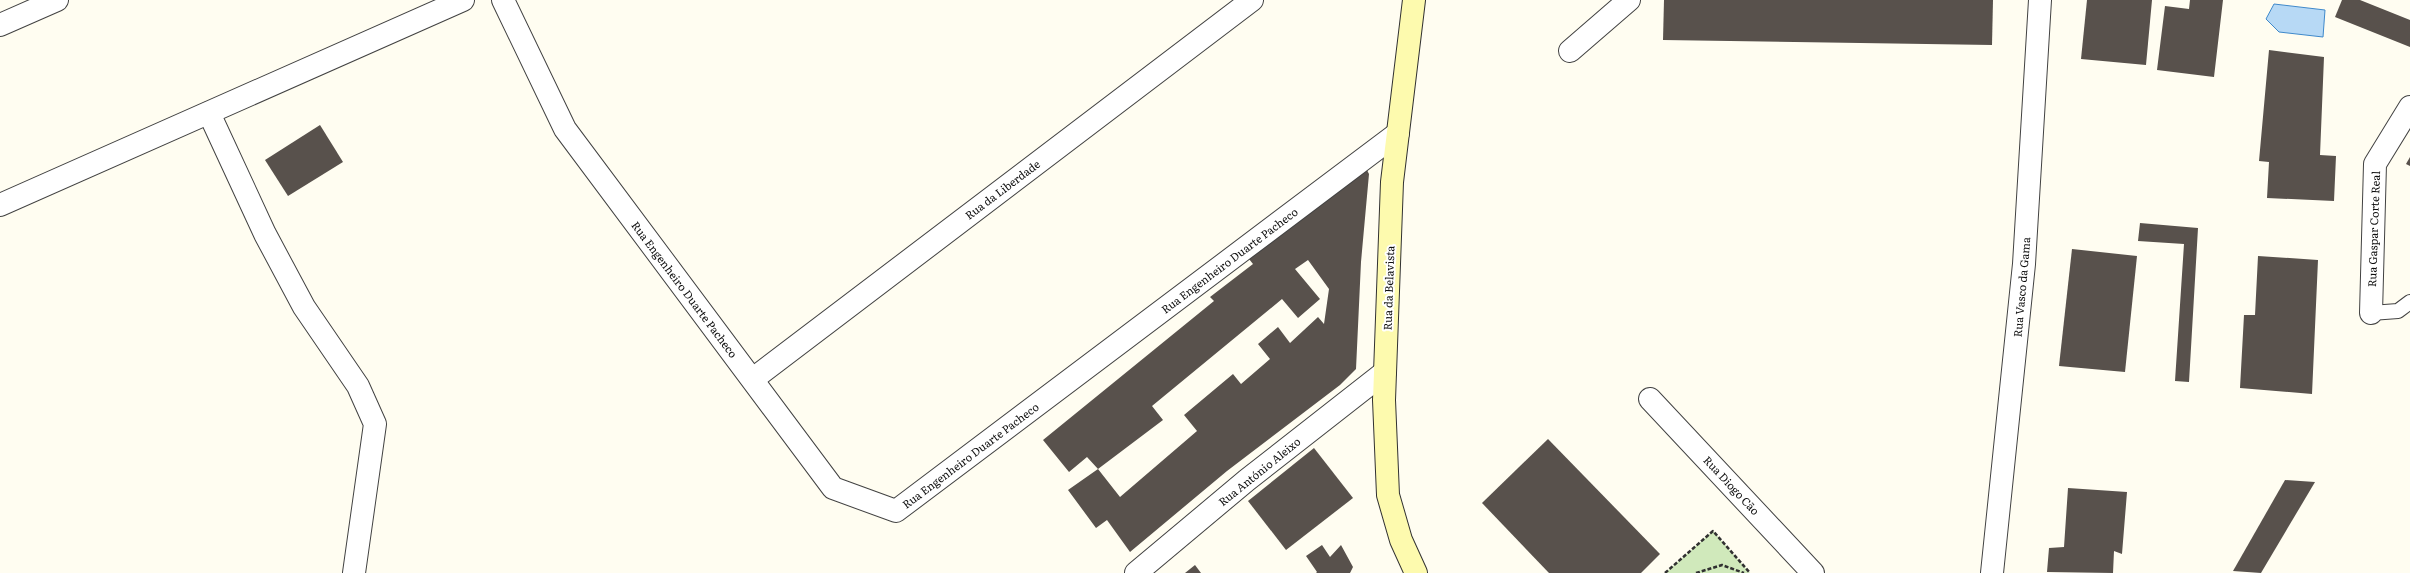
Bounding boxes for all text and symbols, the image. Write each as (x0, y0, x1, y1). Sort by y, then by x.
street label: Rua da Liberdade (961, 155, 1043, 223)
street label: Rua Gaspar Corte Real (2363, 170, 2383, 287)
street label: Rua Engenheiro Duarte Pacheco (1157, 203, 1301, 317)
street label: Rua Engenheiro Duarte Pacheco (628, 217, 742, 361)
street label: Rua Vasco da Gama (2009, 236, 2033, 338)
street label: Rua da Belavista (1379, 245, 1397, 331)
street label: Rua Engenheiro Duarte Pacheco (898, 398, 1042, 512)
street label: Rua António Aleixo (1215, 433, 1303, 509)
street label: Rua Diogo Cão (1700, 452, 1764, 518)

